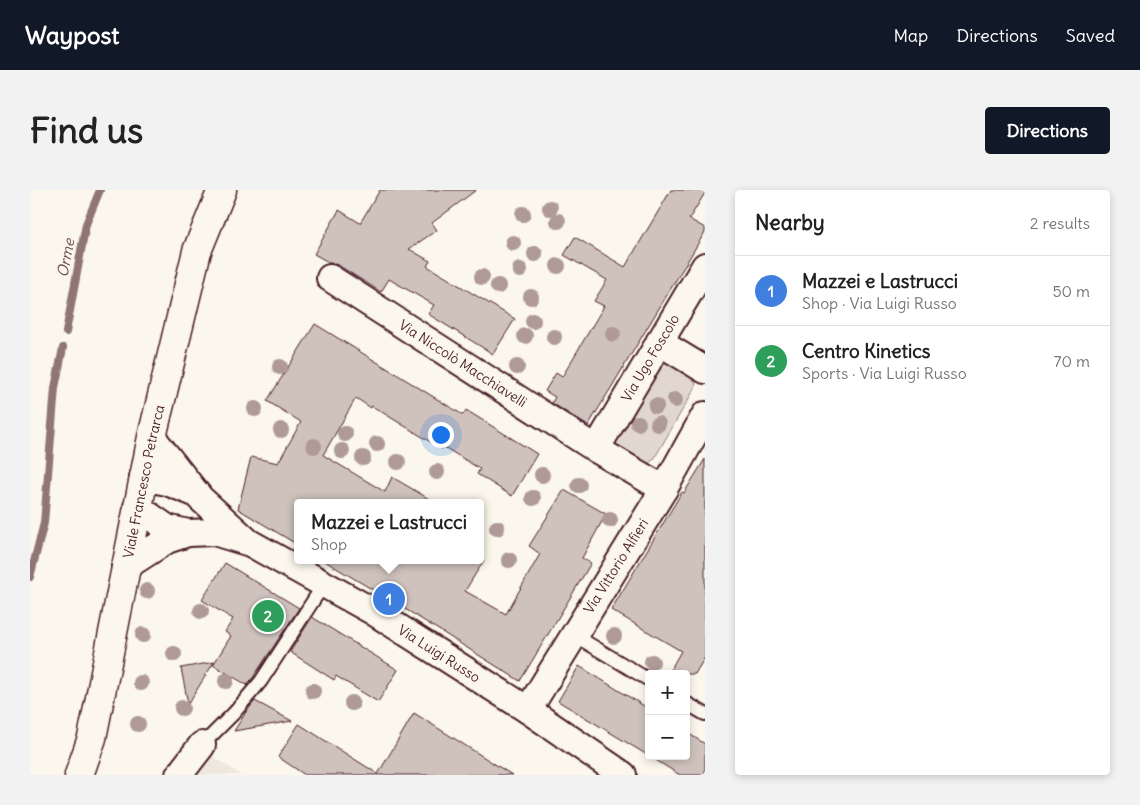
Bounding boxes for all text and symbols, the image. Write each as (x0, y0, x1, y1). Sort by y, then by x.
text: Waypost (25, 20, 119, 50)
text: Map (893, 24, 928, 47)
text: Directions (956, 24, 1038, 47)
text: Saved (1066, 24, 1115, 47)
button: Directions (985, 107, 1110, 154)
text: Find us (30, 108, 143, 152)
text: Nearby (755, 209, 825, 236)
text: 2 results (1030, 213, 1090, 233)
water label: Orme (52, 236, 79, 279)
text: Mazzei e Lastrucci (802, 269, 958, 293)
text: 1 (768, 281, 774, 301)
text: 50 m (1052, 281, 1090, 301)
text: Shop · Via Luigi Russo (802, 293, 957, 313)
street label: Via Ugo Foscolo (617, 311, 683, 405)
street label: Via Niccolò Macchiavelli (396, 316, 530, 411)
text: Centro Kinetics (802, 339, 930, 363)
text: 2 (767, 351, 775, 371)
text: 70 m (1054, 351, 1090, 371)
text: Sports · Via Luigi Russo (802, 363, 967, 383)
street label: Viale Francesco Petrarca (119, 403, 169, 560)
your location (428, 422, 454, 448)
popup (294, 499, 484, 564)
text: Mazzei e Lastrucci (311, 510, 467, 534)
street label: Via Vittorio Alfieri (580, 515, 652, 617)
text: Shop (311, 534, 347, 554)
pin: 1 (373, 580, 405, 618)
pin: 2 (252, 597, 284, 635)
street label: Via Luigi Russo (395, 621, 484, 686)
map controls (645, 670, 690, 760)
button: + (645, 670, 690, 715)
button: − (645, 715, 690, 760)

